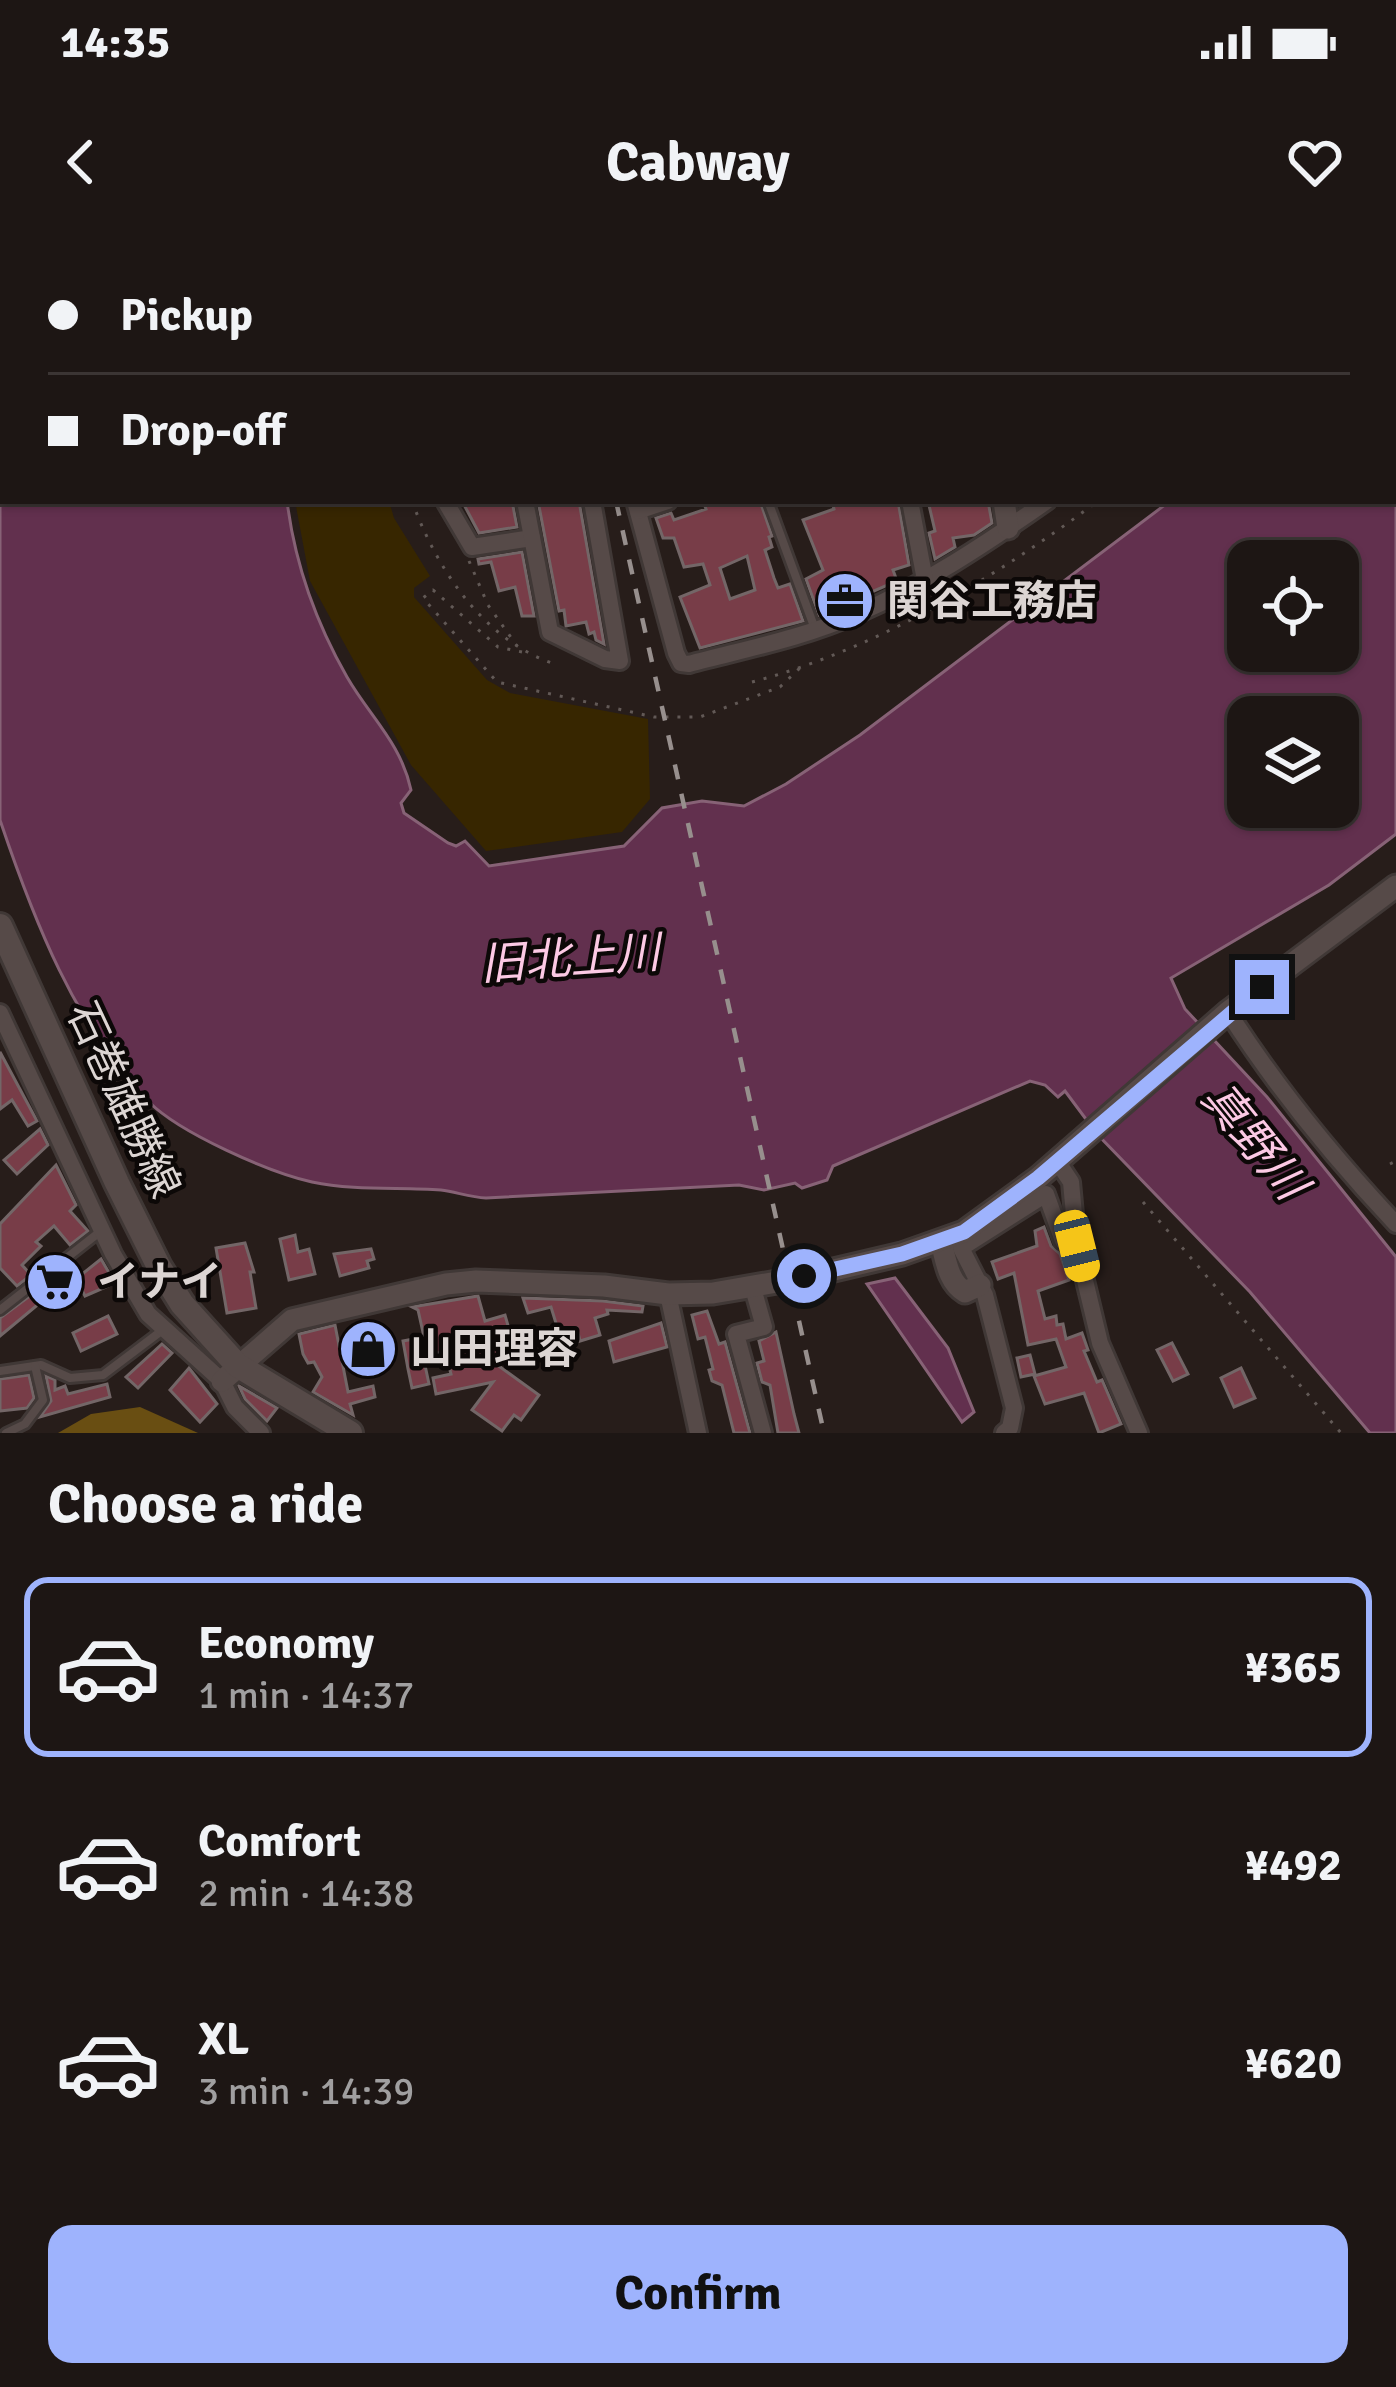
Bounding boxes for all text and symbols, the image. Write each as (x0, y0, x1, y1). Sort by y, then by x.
text: 14:35 (60, 15, 170, 70)
icon: back (48, 129, 114, 195)
text: Cabway (606, 129, 790, 196)
icon: heart (1282, 129, 1348, 195)
text: Pickup (120, 288, 253, 343)
text: Drop-off (120, 403, 285, 458)
map controls (1227, 540, 1359, 828)
button: locate (1227, 540, 1359, 672)
office icon: 関谷工務店 (814, 570, 876, 632)
place label: 関谷工務店 (887, 576, 1097, 627)
button: layers (1227, 696, 1359, 828)
water label: 旧北上川 (478, 925, 666, 993)
route end (1235, 960, 1289, 1014)
street label: 石巻雄勝線 (56, 994, 190, 1206)
water label: 真野川 (1190, 1071, 1320, 1214)
car (1051, 1207, 1103, 1285)
route start (777, 1249, 831, 1303)
supermarket icon: イナイ (24, 1251, 86, 1313)
place label: イナイ (97, 1257, 222, 1308)
shop icon: 山田理容 (337, 1318, 399, 1380)
place label: 山田理容 (410, 1324, 578, 1375)
text: Choose a ride (48, 1471, 363, 1538)
icon: car (54, 1613, 162, 1721)
text: Economy (198, 1616, 374, 1671)
text: ¥365 (1245, 1640, 1342, 1695)
text: 1 min · 14:37 (198, 1671, 414, 1719)
icon: car (54, 1811, 162, 1919)
text: Comfort (198, 1814, 361, 1869)
text: ¥492 (1245, 1838, 1342, 1893)
text: 2 min · 14:38 (198, 1869, 414, 1917)
icon: car (54, 2009, 162, 2117)
text: XL (198, 2012, 249, 2067)
text: ¥620 (1245, 2036, 1342, 2091)
text: 3 min · 14:39 (198, 2067, 414, 2115)
button: Confirm (48, 2225, 1348, 2363)

